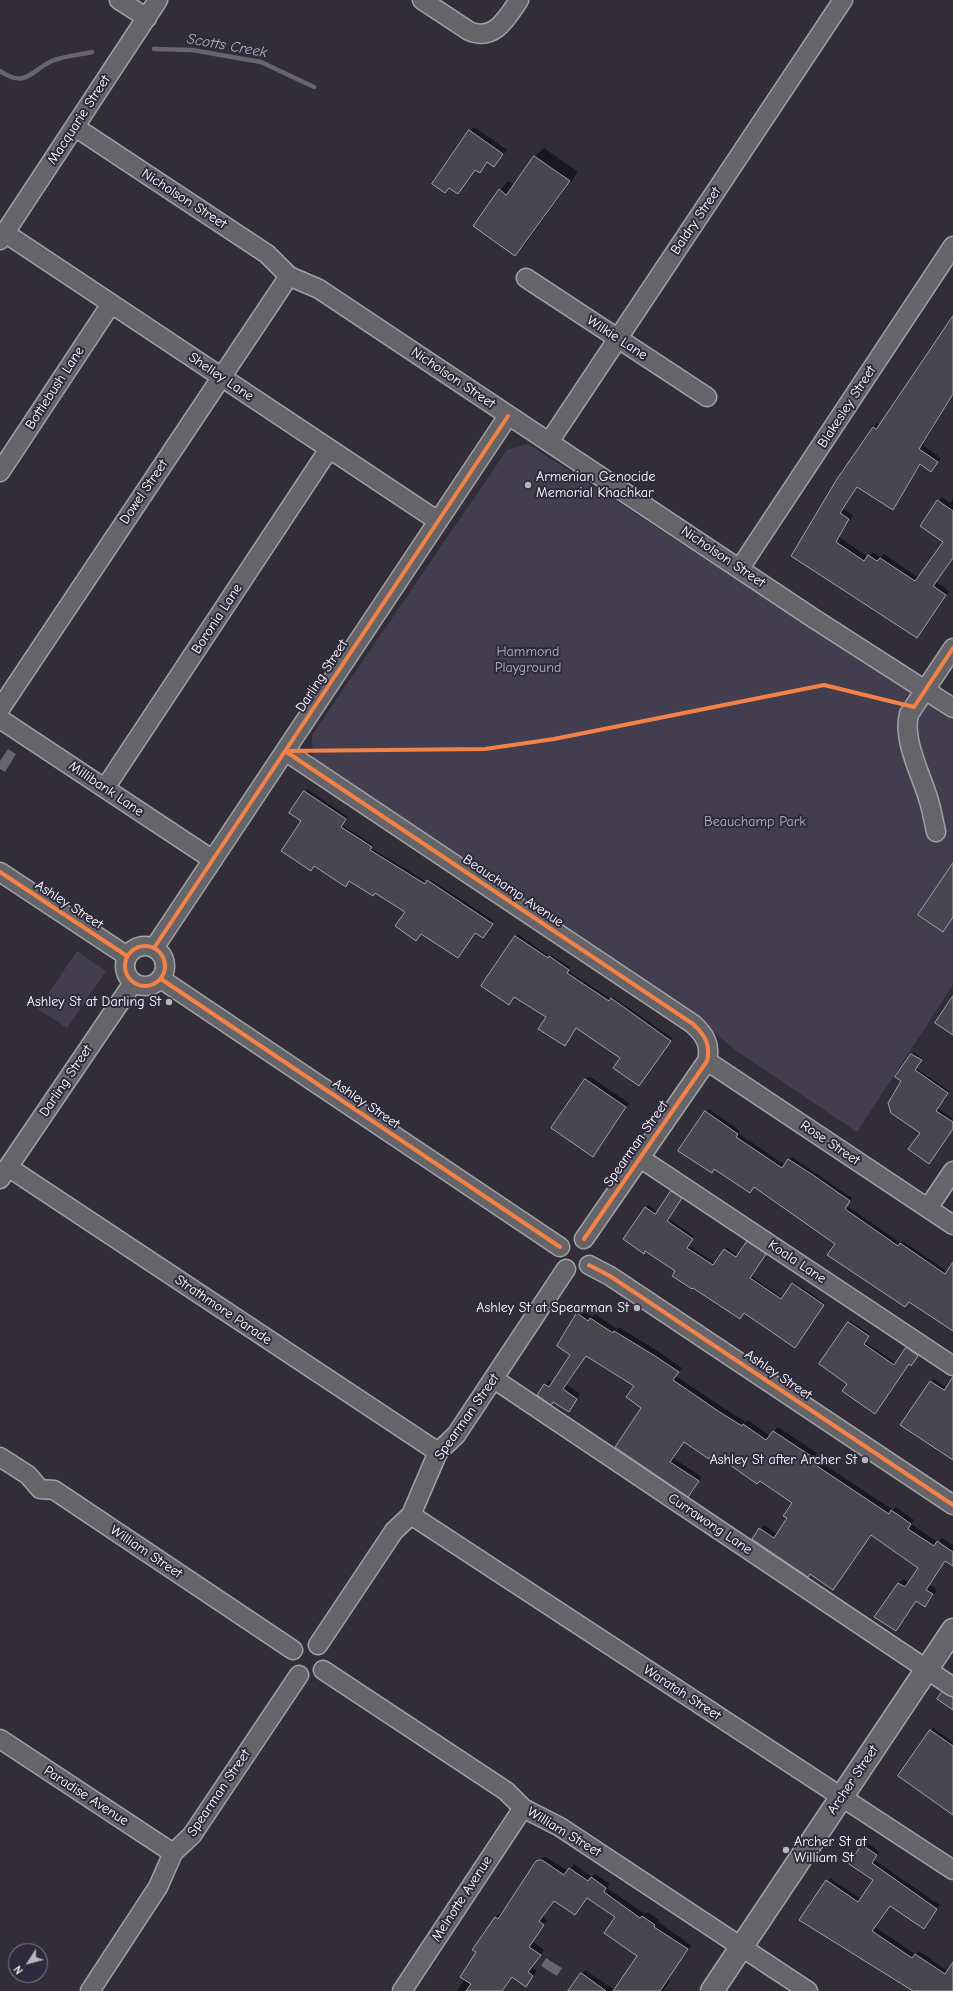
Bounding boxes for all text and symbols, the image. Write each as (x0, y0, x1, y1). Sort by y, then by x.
water label: Scotts Creek (185, 30, 269, 62)
street label: Macquarie Street (44, 72, 114, 168)
street label: Nicholson Street (138, 165, 230, 233)
street label: Baldry Street (667, 184, 725, 258)
street label: Wilkie Lane (584, 312, 650, 364)
street label: Bottlebush Lane (22, 343, 88, 433)
street label: Nicholson Street (408, 344, 498, 412)
street label: Shelley Lane (185, 349, 257, 405)
street label: Blakesley Street (814, 363, 880, 451)
street label: Dowel Street (116, 457, 172, 527)
place label: Armenian Genocide Memorial Khachkar (536, 469, 655, 502)
marker: Armenian Genocide Memorial Khachkar (523, 480, 533, 490)
street label: Nicholson Street (678, 523, 768, 591)
street label: Boronia Lane (188, 581, 246, 657)
street label: Darling Street (292, 637, 352, 715)
park label: Hammond Playground (495, 644, 561, 676)
street label: Millibank Lane (65, 758, 147, 820)
park label: Beauchamp Park (704, 814, 806, 830)
street label: Beauchamp Avenue (459, 851, 567, 931)
street label: Ashley Street (32, 877, 106, 933)
place label: Ashley St at Darling St (27, 994, 161, 1010)
marker: Ashley St at Darling St (164, 997, 174, 1007)
street label: Darling Street (36, 1042, 96, 1120)
street label: Ashley Street (329, 1075, 403, 1133)
street label: Spearman Street (600, 1098, 672, 1190)
street label: Rose Street (797, 1117, 863, 1169)
street label: Koala Lane (765, 1237, 829, 1287)
street label: Strathmore Parade (171, 1271, 275, 1349)
place label: Ashley St at Spearman St (476, 1300, 629, 1316)
marker: Ashley St at Spearman St (632, 1303, 642, 1313)
street label: Ashley Street (741, 1346, 815, 1404)
street label: Spearman Street (431, 1371, 503, 1463)
place label: Ashley St after Archer St (710, 1452, 857, 1468)
marker: Ashley St after Archer St (860, 1455, 870, 1465)
street label: Currawong Lane (665, 1490, 755, 1558)
street label: William Street (107, 1522, 185, 1582)
street label: Waratah Street (640, 1662, 724, 1724)
street label: Archer Street (824, 1742, 882, 1818)
street label: Spearman Street (184, 1746, 254, 1840)
street label: Paradise Avenue (40, 1762, 132, 1830)
street label: William Street (524, 1803, 604, 1861)
place label: Archer St at William St (794, 1834, 866, 1866)
marker: Archer St at William St (781, 1845, 791, 1855)
street label: Melnotte Avenue (428, 1853, 496, 1945)
north arrow (8, 1943, 48, 1983)
text: N (11, 1963, 26, 1976)

